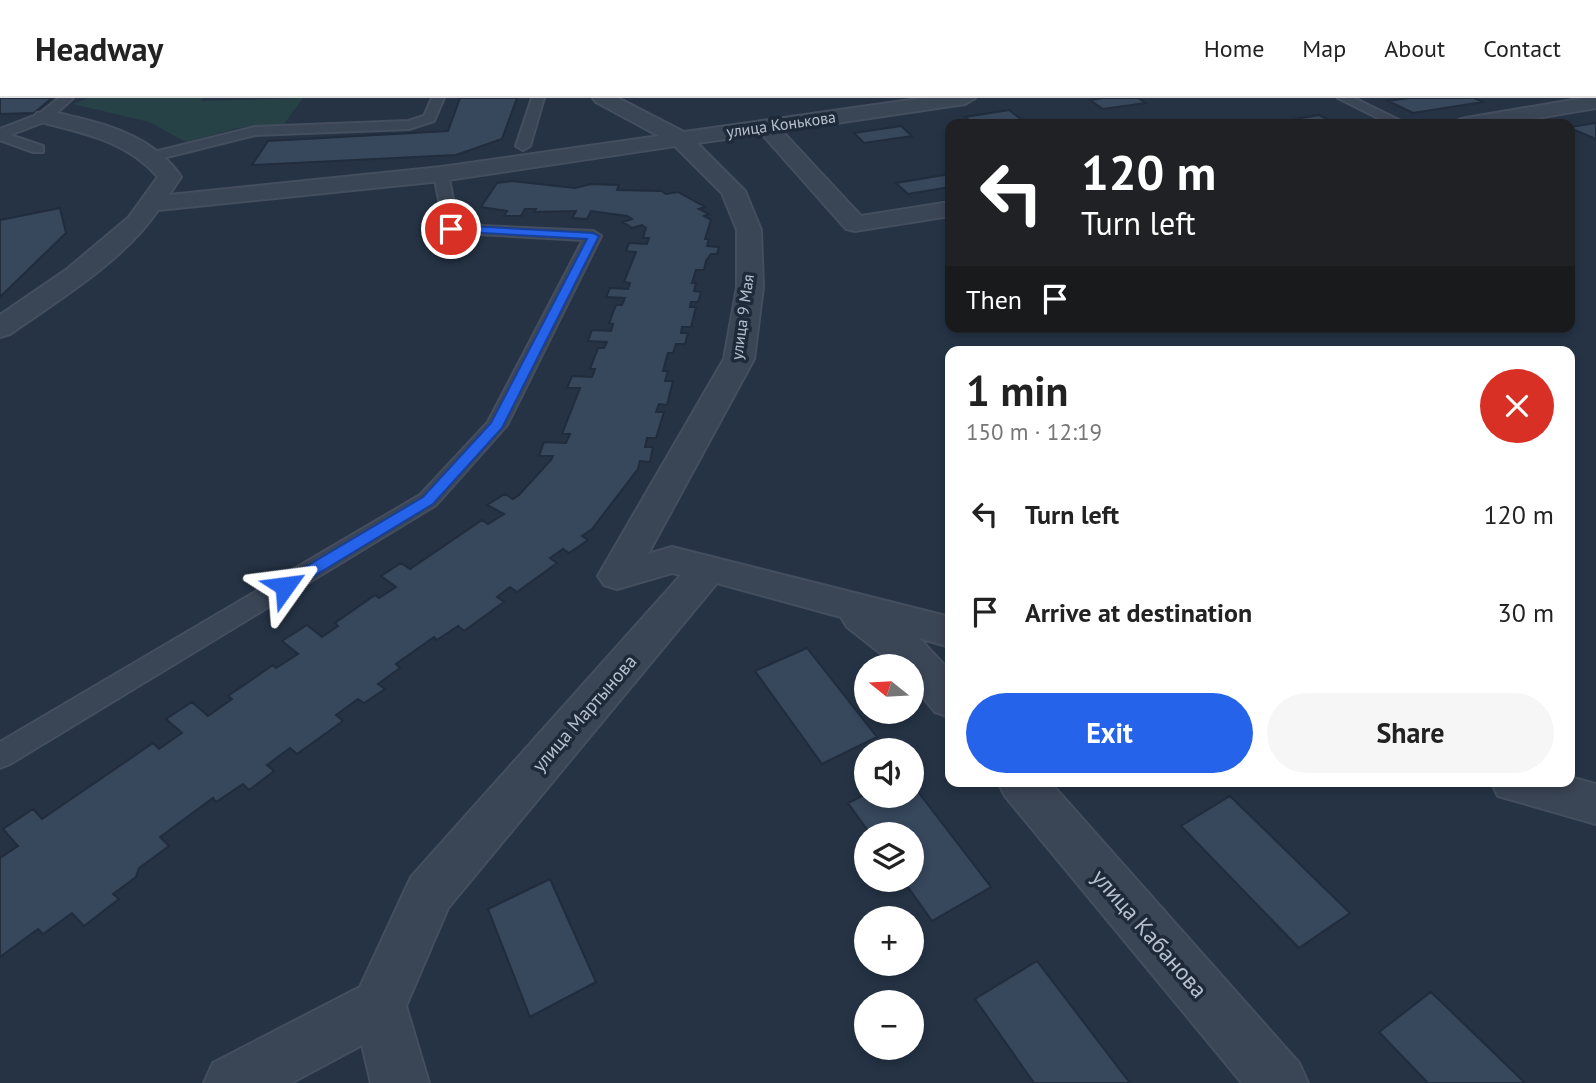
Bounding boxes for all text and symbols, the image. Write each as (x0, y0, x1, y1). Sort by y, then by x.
text: Headway (35, 27, 163, 70)
text: Home (1204, 33, 1264, 64)
text: Map (1302, 33, 1346, 64)
text: About (1384, 33, 1445, 64)
text: Contact (1483, 33, 1561, 64)
street label: улица Конькова (725, 106, 837, 142)
text: 120 m (1081, 140, 1216, 204)
icon: left (966, 147, 1057, 238)
pin (421, 199, 481, 259)
text: Turn left (1081, 202, 1196, 244)
icon: arrive (432, 210, 470, 248)
street label: улица 9 Мая (726, 273, 758, 361)
icon: arrive (1036, 280, 1074, 318)
text: Then (966, 283, 1022, 316)
text: 1 min (966, 363, 1068, 418)
button: close (1480, 369, 1554, 443)
text: 150 m · 12:19 (966, 417, 1102, 446)
icon: left (966, 495, 1004, 533)
text: Turn left (1025, 498, 1119, 531)
text: 120 m (1483, 498, 1554, 531)
position arrow (248, 549, 322, 623)
icon: arrive (966, 593, 1004, 631)
text: Arrive at destination (1025, 596, 1252, 629)
text: 30 m (1498, 596, 1554, 629)
street label: улица Мартынова (527, 650, 641, 776)
north arrow (854, 654, 924, 724)
map controls (854, 654, 924, 1060)
button: Exit (966, 693, 1253, 773)
button: Share (1267, 693, 1554, 773)
button: sound (854, 738, 924, 808)
button: layers (854, 822, 924, 892)
street label: улица Кабанова (1086, 863, 1214, 1003)
button: + (854, 906, 924, 976)
button: − (854, 990, 924, 1060)

